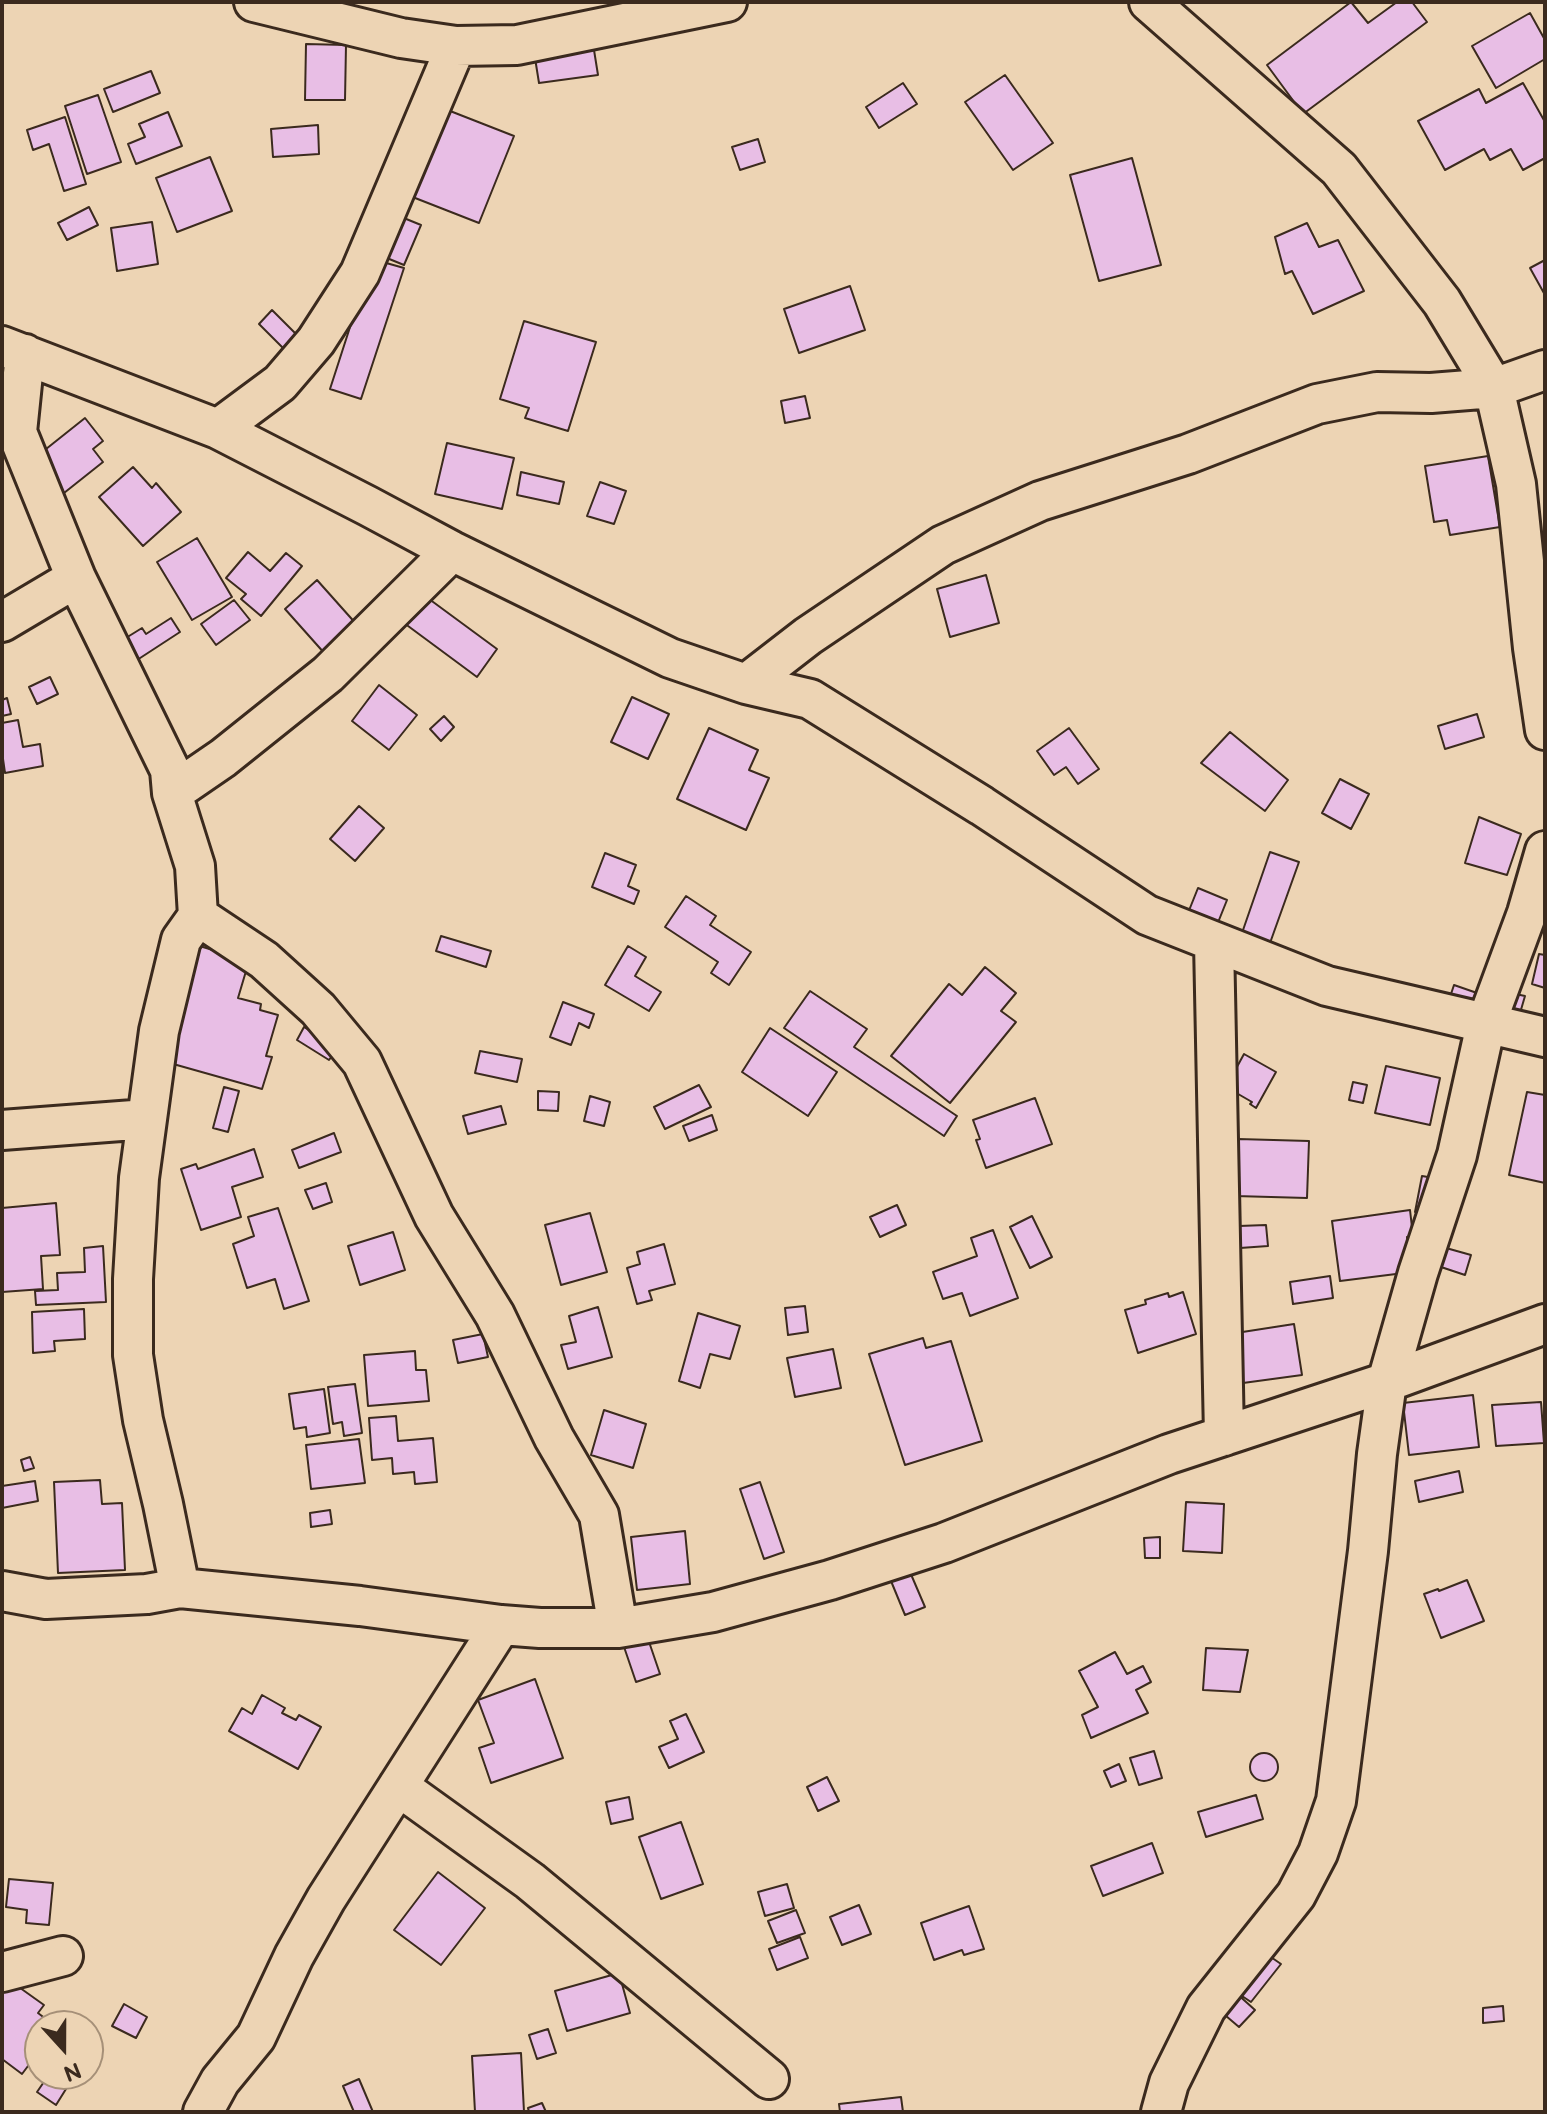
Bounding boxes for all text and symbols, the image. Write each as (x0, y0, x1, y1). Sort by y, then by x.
north arrow (24, 2010, 104, 2090)
text: N (60, 2055, 85, 2087)

